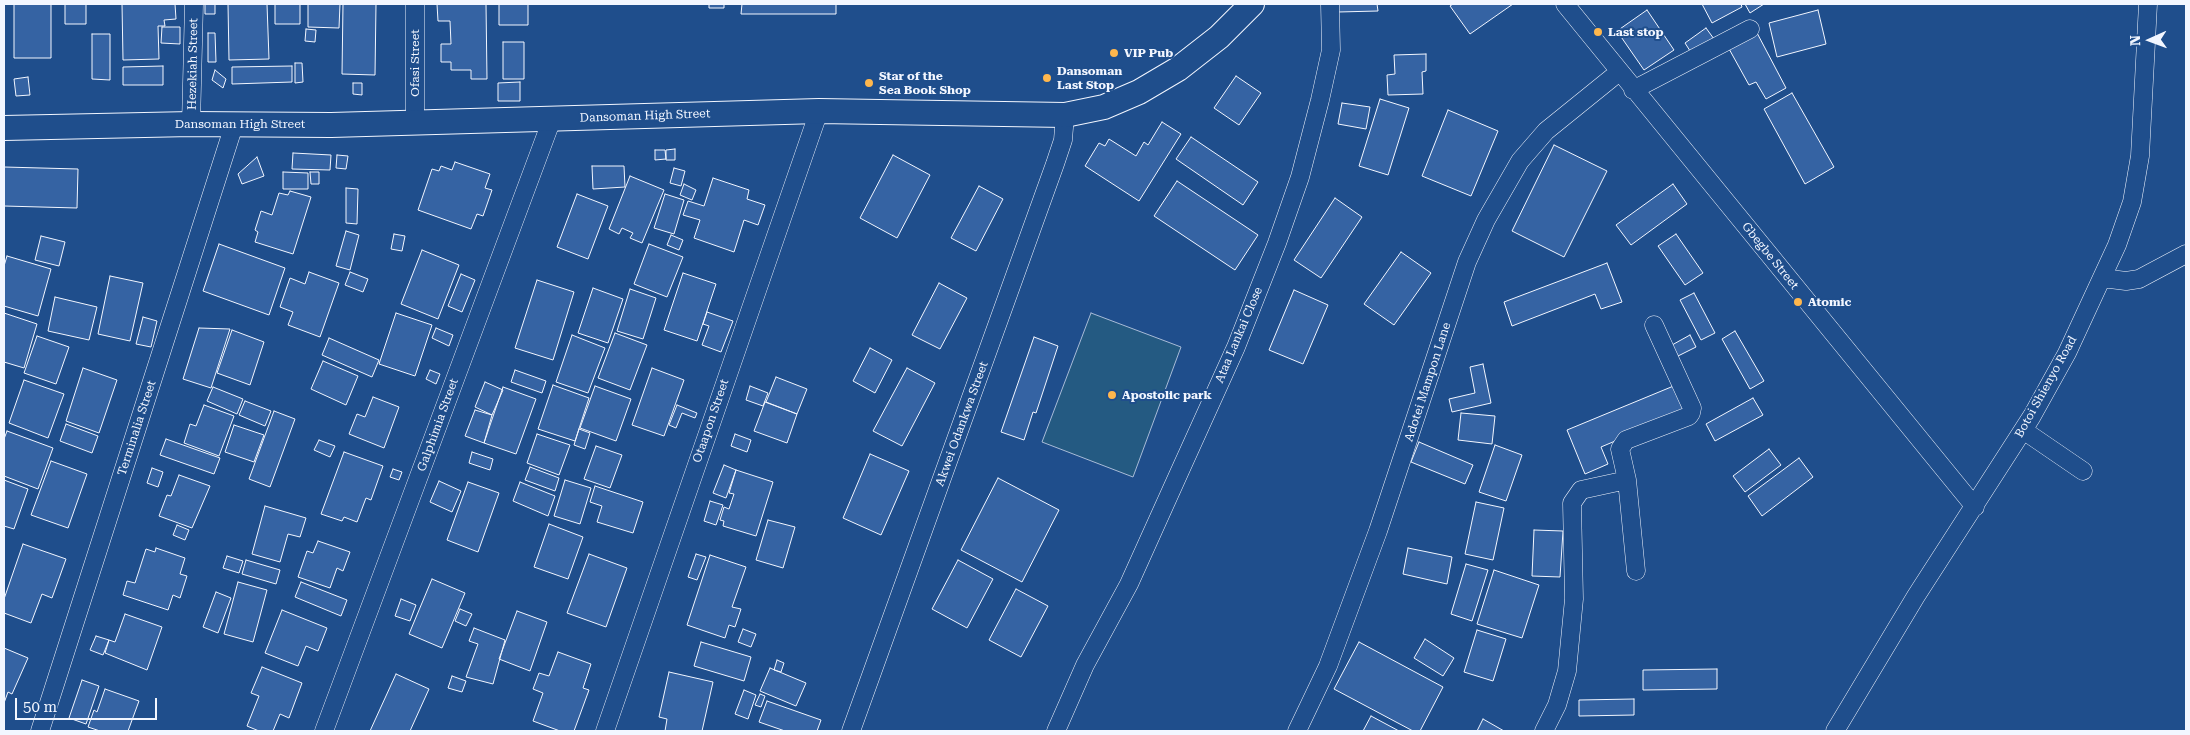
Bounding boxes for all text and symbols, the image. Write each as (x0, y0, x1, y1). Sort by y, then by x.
north arrow (2125, 15, 2175, 65)
street label: Hezekiah Street (185, 18, 201, 110)
place label: Last stop (1608, 25, 1664, 39)
marker: Last stop (1592, 26, 1604, 38)
street label: Ofasi Street (408, 29, 422, 97)
text: N (2127, 35, 2143, 46)
place label: VIP Pub (1124, 46, 1173, 60)
marker: VIP Pub (1108, 47, 1120, 59)
place label: Dansoman Last Stop (1057, 64, 1122, 92)
place label: Star of the Sea Book Shop (879, 69, 971, 97)
marker: Dansoman Last Stop (1041, 72, 1053, 84)
marker: Star of the Sea Book Shop (863, 77, 875, 89)
street label: Dansoman High Street (579, 107, 711, 125)
street label: Dansoman High Street (175, 117, 305, 131)
street label: Gbegbe Street (1739, 220, 1801, 292)
street label: Ataa Lankai Close (1212, 285, 1266, 385)
place label: Atomic (1808, 295, 1851, 309)
marker: Atomic (1792, 296, 1804, 308)
street label: Adotei Mampon Lane (1402, 321, 1454, 443)
street label: Botoi Shienyo Road (2012, 334, 2080, 440)
street label: Akwei Odankwa Street (933, 360, 991, 488)
street label: Galphimia Street (414, 377, 462, 473)
street label: Otaapon Street (690, 377, 732, 465)
street label: Terminalia Street (115, 379, 159, 477)
place label: Apostolic park (1122, 388, 1212, 402)
marker: Apostolic park (1106, 389, 1118, 401)
scale bar (18, 688, 160, 720)
text: 50 m (23, 698, 57, 716)

